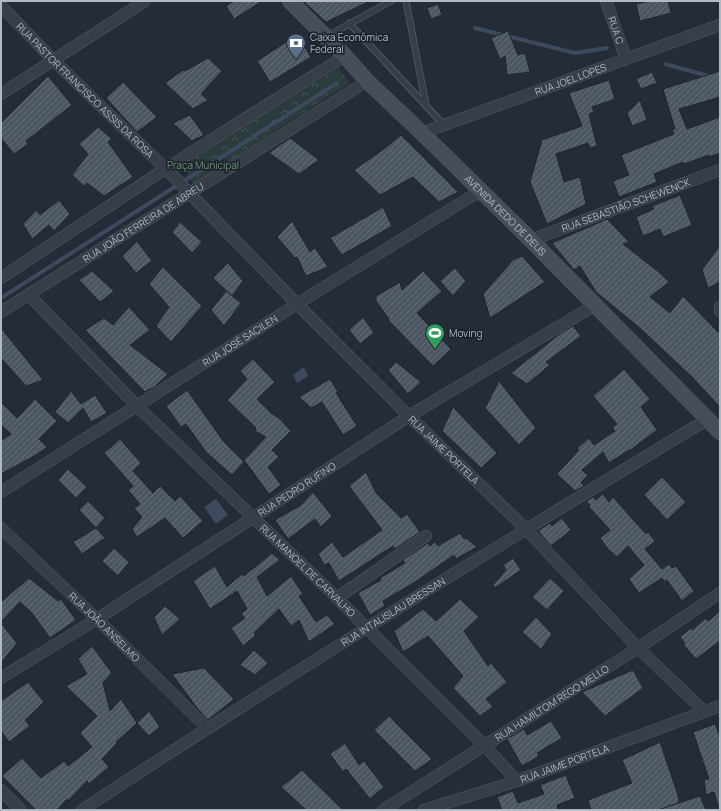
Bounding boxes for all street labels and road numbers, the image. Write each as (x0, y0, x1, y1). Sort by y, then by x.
street label: RUA C (605, 15, 627, 46)
street label: RUA PASTOR FRANCISCO ASSIS DA ROSA (13, 19, 157, 161)
street label: RUA JOEL LOPES (533, 60, 608, 99)
street label: AVENIDA DEDO DE DEUS (462, 172, 550, 259)
street label: RUA SEBASTIÃO SCHEWENCK (559, 175, 692, 235)
street label: RUA JOÃO FERREIRA DE ABREU (80, 179, 206, 266)
street label: RUA JOSÉ SACILEN (200, 311, 280, 369)
street label: RUA JAIME PORTELA (405, 412, 483, 488)
street label: RUA PEDRO RUFINO (255, 459, 338, 520)
street label: RUA MANOEL DE CARVALHO (257, 521, 359, 620)
street label: RUA INTALISLAU BRESSAN (338, 574, 448, 649)
street label: RUA JOÃO ANSELMO (66, 589, 143, 665)
street label: RUA HAMILTOM REGO MELLO (492, 661, 612, 744)
street label: RUA JAIME PORTELA (518, 740, 611, 786)

